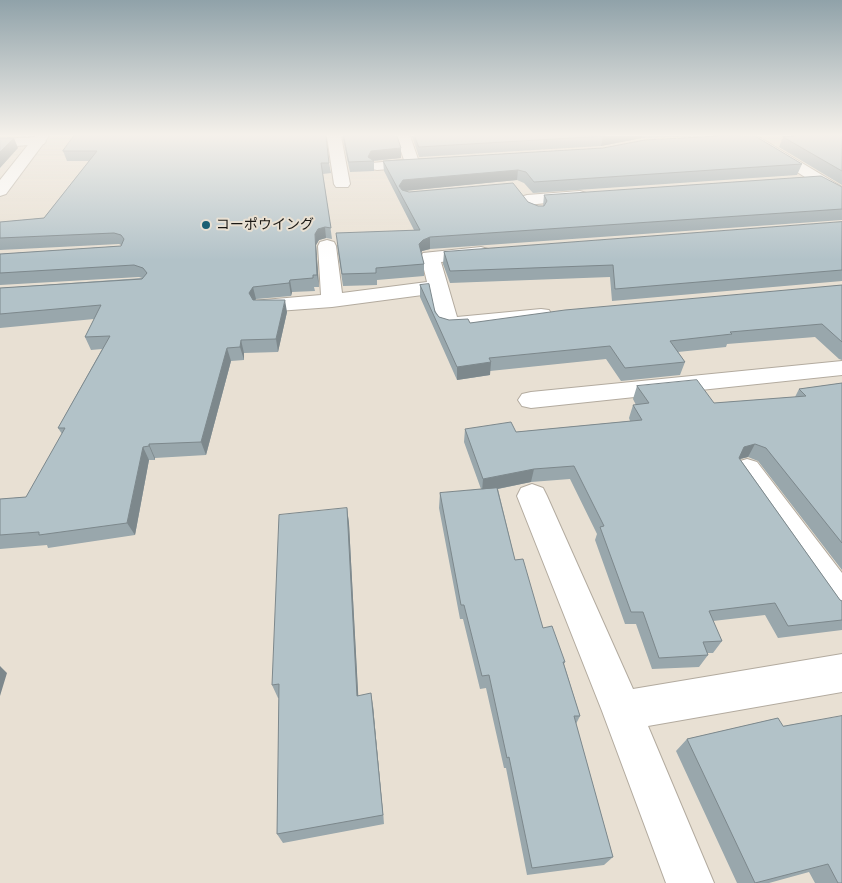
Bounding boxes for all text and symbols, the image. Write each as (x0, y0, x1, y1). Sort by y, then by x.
place label: コーポウイング (216, 217, 314, 233)
marker: コーポウイング (200, 219, 212, 231)

